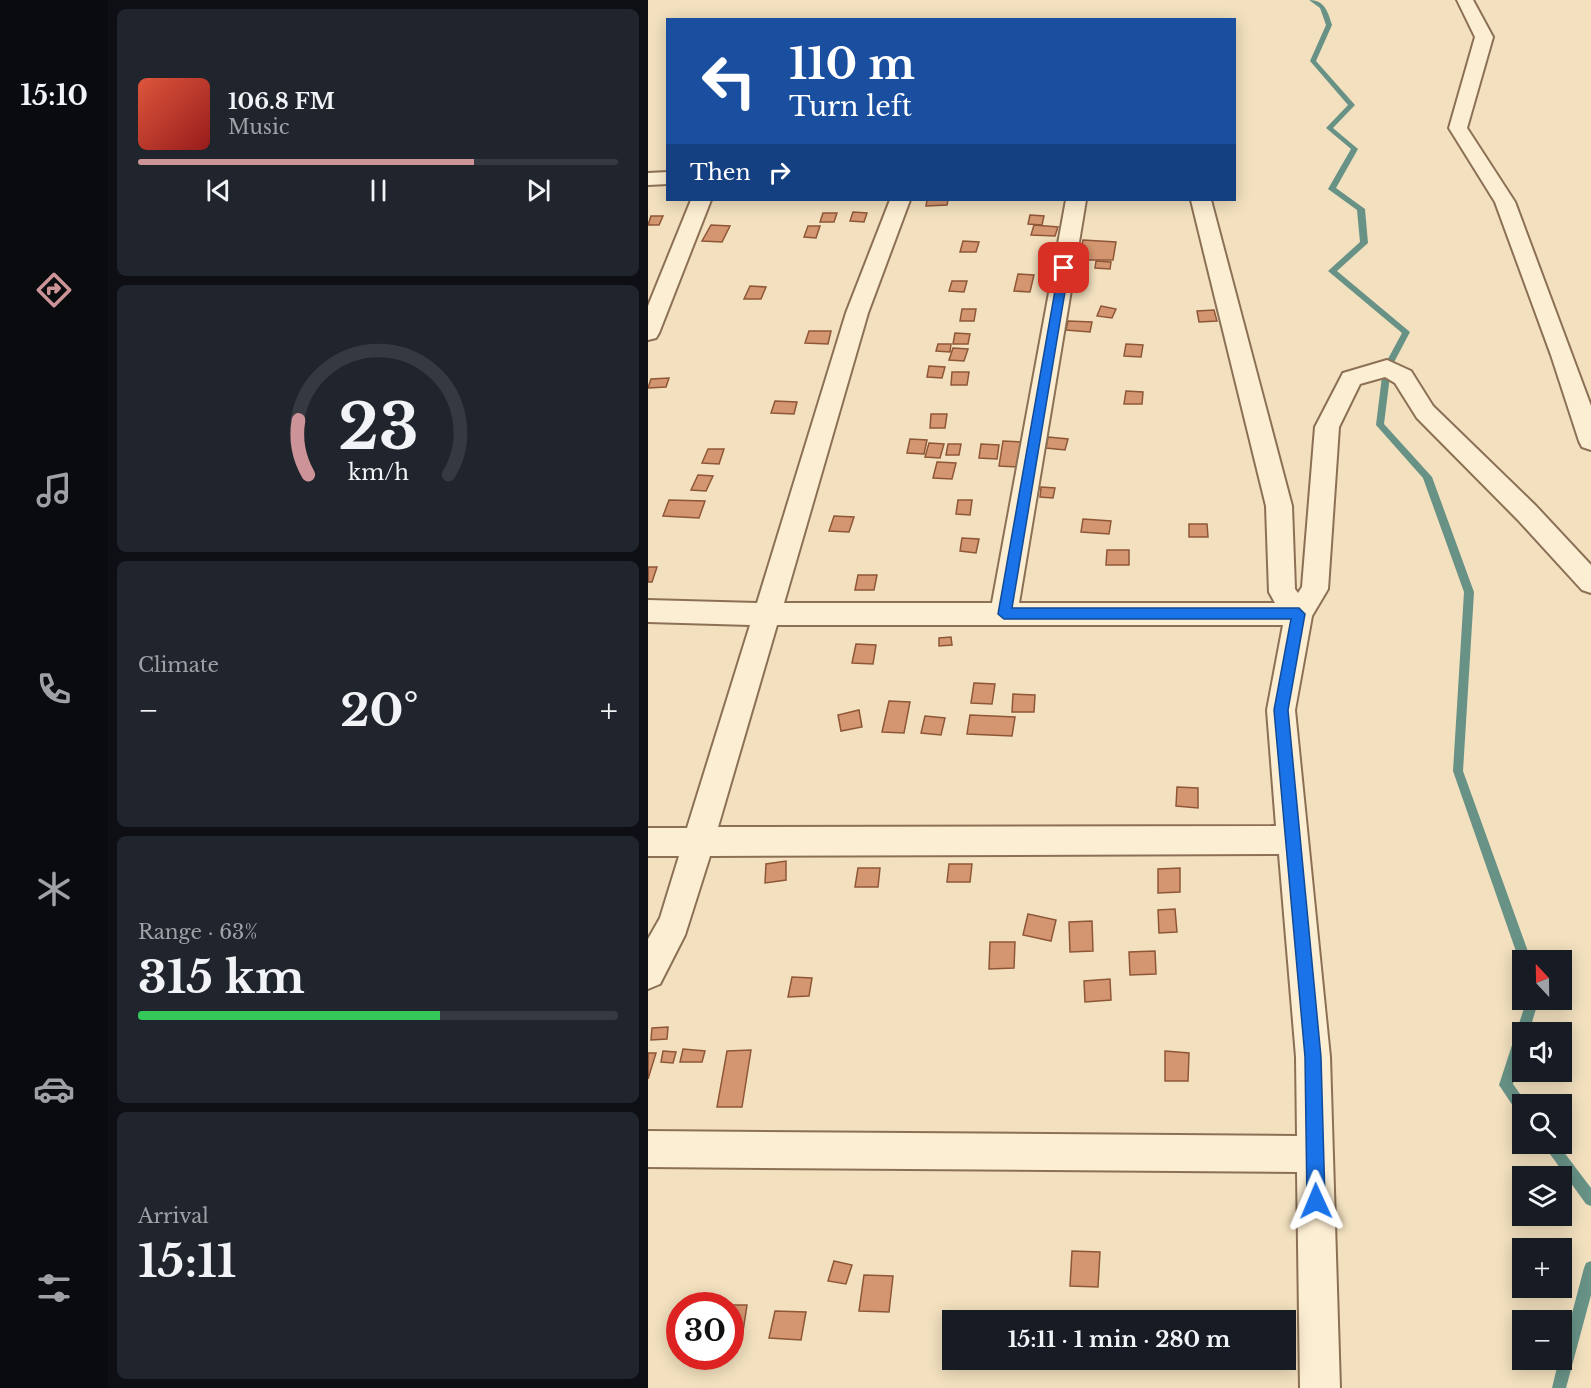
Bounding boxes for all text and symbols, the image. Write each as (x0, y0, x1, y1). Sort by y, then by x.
text: 110 m (789, 38, 915, 90)
icon: left (690, 42, 768, 120)
text: 15:10 (20, 79, 88, 112)
text: 106.8 FM (228, 88, 335, 115)
text: Turn left (789, 90, 912, 123)
text: Music (228, 115, 289, 139)
icon: right (763, 156, 796, 189)
text: Then (690, 159, 751, 186)
icon: previous (202, 174, 235, 207)
icon: pause (362, 174, 395, 207)
icon: next (522, 174, 555, 207)
pin (1038, 242, 1089, 293)
icon: arrive (1047, 251, 1080, 284)
icon: directions (33, 269, 75, 311)
text: 23 (338, 388, 418, 466)
text: km/h (348, 460, 409, 487)
icon: music (33, 469, 75, 511)
text: Climate (138, 653, 219, 677)
icon: phone (33, 668, 75, 710)
text: 20° (340, 682, 419, 738)
text: − (138, 690, 159, 731)
text: + (600, 690, 618, 731)
icon: climate (33, 868, 75, 910)
text: Range · 63% (138, 920, 258, 944)
text: 315 km (138, 949, 305, 1005)
north arrow (1512, 950, 1572, 1010)
map controls (1512, 950, 1572, 1370)
button: sound (1512, 1022, 1572, 1082)
icon: car (33, 1068, 75, 1110)
button: search (1512, 1094, 1572, 1154)
button: layers (1512, 1166, 1572, 1226)
position arrow (1284, 1169, 1348, 1233)
text: Arrival (138, 1204, 209, 1228)
text: 15:11 (138, 1233, 236, 1289)
button: + (1512, 1238, 1572, 1298)
icon: filters (33, 1267, 75, 1309)
speed limit sign: 30 (666, 1292, 744, 1370)
button: − (1512, 1310, 1572, 1370)
text: 15:11 · 1 min · 280 m (1008, 1326, 1230, 1353)

